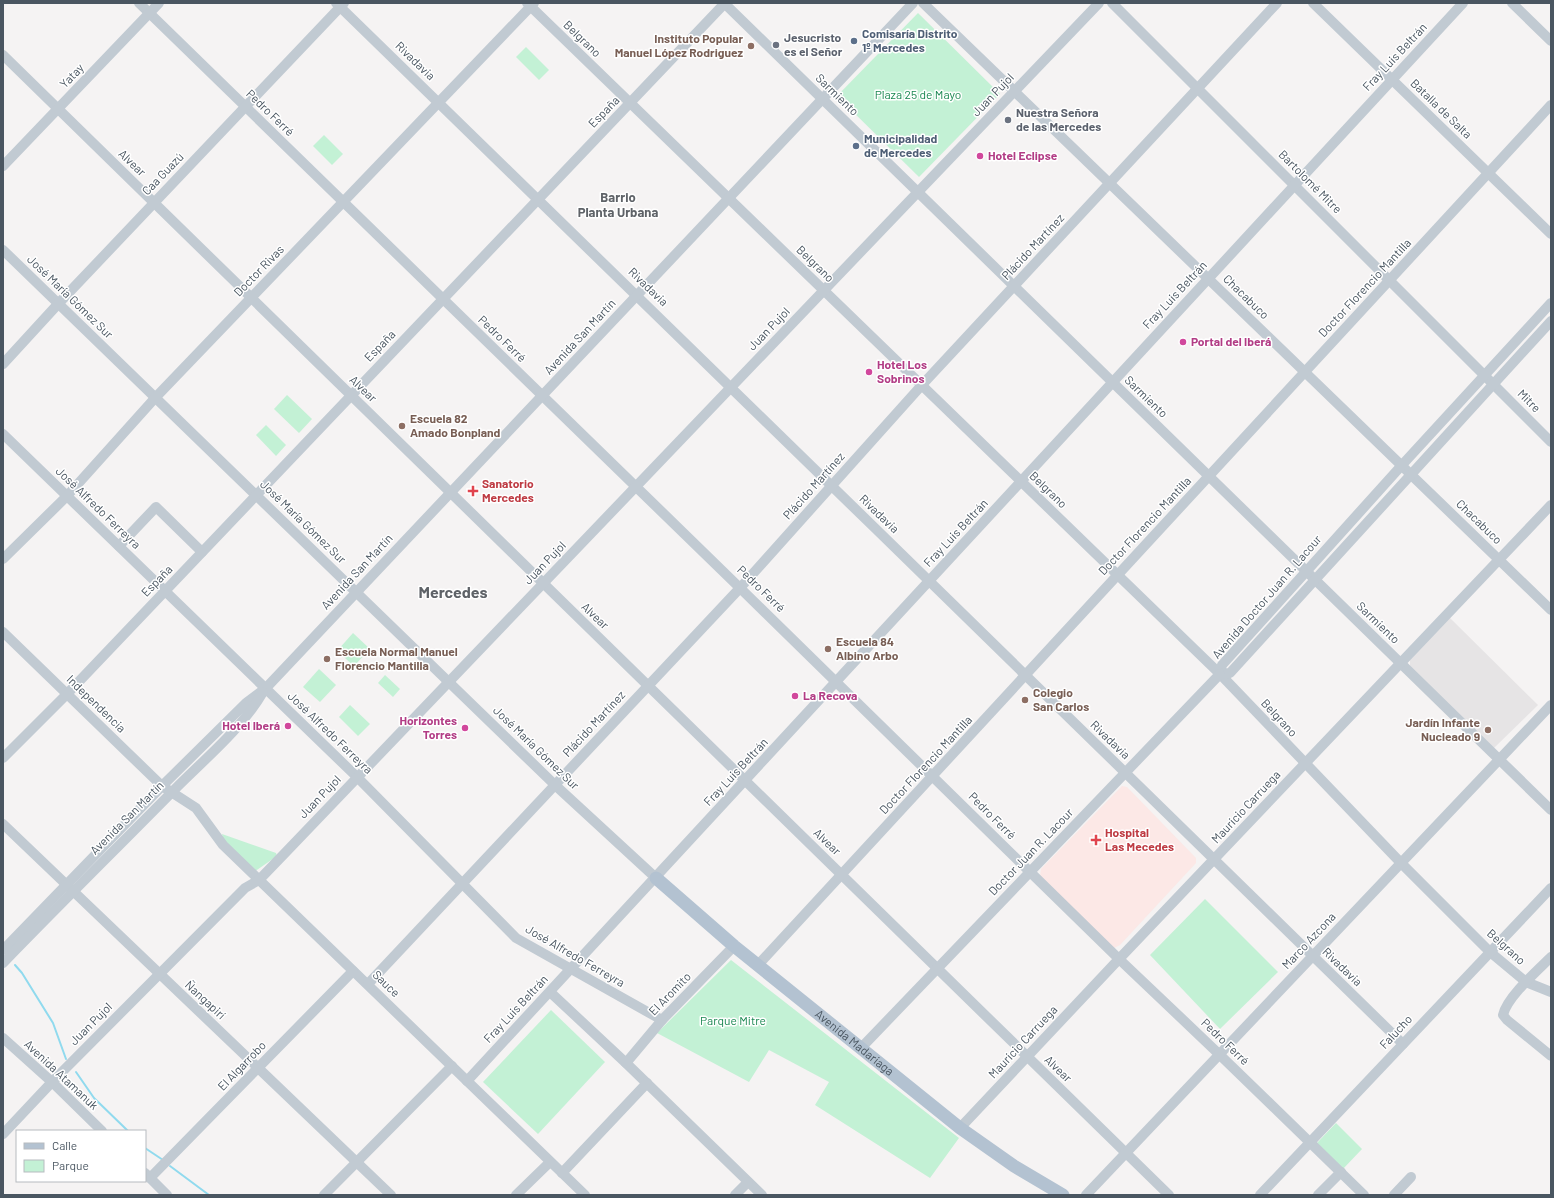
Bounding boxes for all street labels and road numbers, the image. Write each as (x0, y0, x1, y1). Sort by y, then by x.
street label: Belgrano (561, 17, 604, 59)
street label: Fray Luis Beltrán (1359, 20, 1429, 93)
street label: Rivadavia (393, 38, 438, 83)
street label: Yatay (56, 60, 86, 90)
street label: Sarmiento (813, 70, 862, 118)
street label: Juan Pujol (968, 70, 1016, 119)
street label: Batalla de Salta (1408, 76, 1475, 141)
street label: Pedro Ferré (244, 86, 297, 138)
street label: España (585, 93, 622, 130)
street label: Alvear (116, 146, 150, 179)
street label: Bartolomé Mitre (1276, 147, 1345, 216)
street label: Caa Guazú (139, 149, 186, 197)
street label: Plácido Martínez (998, 210, 1066, 282)
street label: Doctor Florencio Mantilla (1315, 235, 1414, 339)
street label: Doctor Rivas (230, 242, 286, 299)
street label: Belgrano (794, 242, 837, 284)
street label: José María Gómez Sur (25, 252, 117, 341)
street label: Fray Luis Beltrán (1139, 258, 1209, 331)
street label: Rivadavia (626, 264, 671, 309)
street label: Chacabuco (1221, 271, 1272, 321)
street label: Avenida San Martín (541, 296, 618, 377)
street label: Juan Pujol (744, 304, 792, 353)
street label: Pedro Ferré (476, 312, 529, 364)
street label: España (361, 327, 398, 364)
street label: Alvear (347, 372, 381, 405)
street label: Sarmiento (1122, 372, 1171, 420)
street label: Mitre (1515, 386, 1544, 415)
street label: Plácido Martínez (780, 449, 847, 522)
street label: José Alfredo Ferreyra (53, 463, 144, 551)
street label: Belgrano (1027, 468, 1070, 510)
street label: Doctor Florencio Mantilla (1095, 473, 1194, 577)
street label: José María Gómez Sur (258, 477, 350, 566)
street label: Rivadavia (857, 491, 902, 536)
street label: Fray Luis Beltrán (920, 496, 990, 569)
street label: Chacabuco (1454, 496, 1505, 546)
street label: Avenida San Martín (318, 531, 395, 612)
street label: Avenida Doctor Juan R. Lacour (1209, 531, 1324, 661)
street label: Juan Pujol (520, 538, 568, 587)
street label: España (138, 562, 175, 599)
street label: Pedro Ferré (735, 562, 788, 614)
street label: Sarmiento (1354, 598, 1403, 646)
street label: Alvear (579, 599, 613, 632)
street label: Independencia (64, 672, 129, 735)
street label: Plácido Martínez (559, 687, 627, 759)
street label: José Alfredo Ferreyra (285, 688, 376, 776)
street label: Belgrano (1259, 696, 1301, 739)
street label: José María Gómez Sur (491, 703, 583, 792)
street label: Doctor Florencio Mantilla (876, 712, 975, 816)
street label: Rivadavia (1088, 717, 1133, 762)
street label: Fray Luis Beltrán (700, 735, 770, 808)
street label: Mauricio Carruega (1208, 767, 1283, 846)
street label: Juan Pujol (295, 772, 343, 821)
street label: Avenida San Martín (87, 778, 166, 857)
street label: Pedro Ferré (966, 789, 1019, 842)
street label: Doctor Juan R. Lacour (985, 804, 1076, 898)
street label: Alvear (811, 825, 845, 858)
street label: Marco Azcona (1279, 909, 1338, 971)
street label: José Alfredo Ferreyra (523, 921, 628, 989)
street label: Belgrano (1485, 925, 1529, 967)
street label: Rivadavia (1320, 944, 1365, 989)
street label: Sauce (370, 967, 403, 999)
street label: El Aromito (645, 969, 693, 1018)
street label: Fray Luis Beltrán (480, 972, 550, 1045)
street label: Ñangapirí (183, 977, 229, 1022)
street label: Juan Pujol (66, 999, 114, 1047)
street label: Mauricio Carruega (985, 1002, 1060, 1081)
street label: Avenida Madariaga (813, 1006, 897, 1078)
street label: Falucho (1376, 1012, 1414, 1051)
street label: Pedro Ferré (1199, 1015, 1252, 1067)
street label: Avenida Atamanuk (22, 1036, 102, 1112)
street label: El Algarrobo (214, 1038, 268, 1093)
street label: Alvear (1042, 1052, 1076, 1085)

